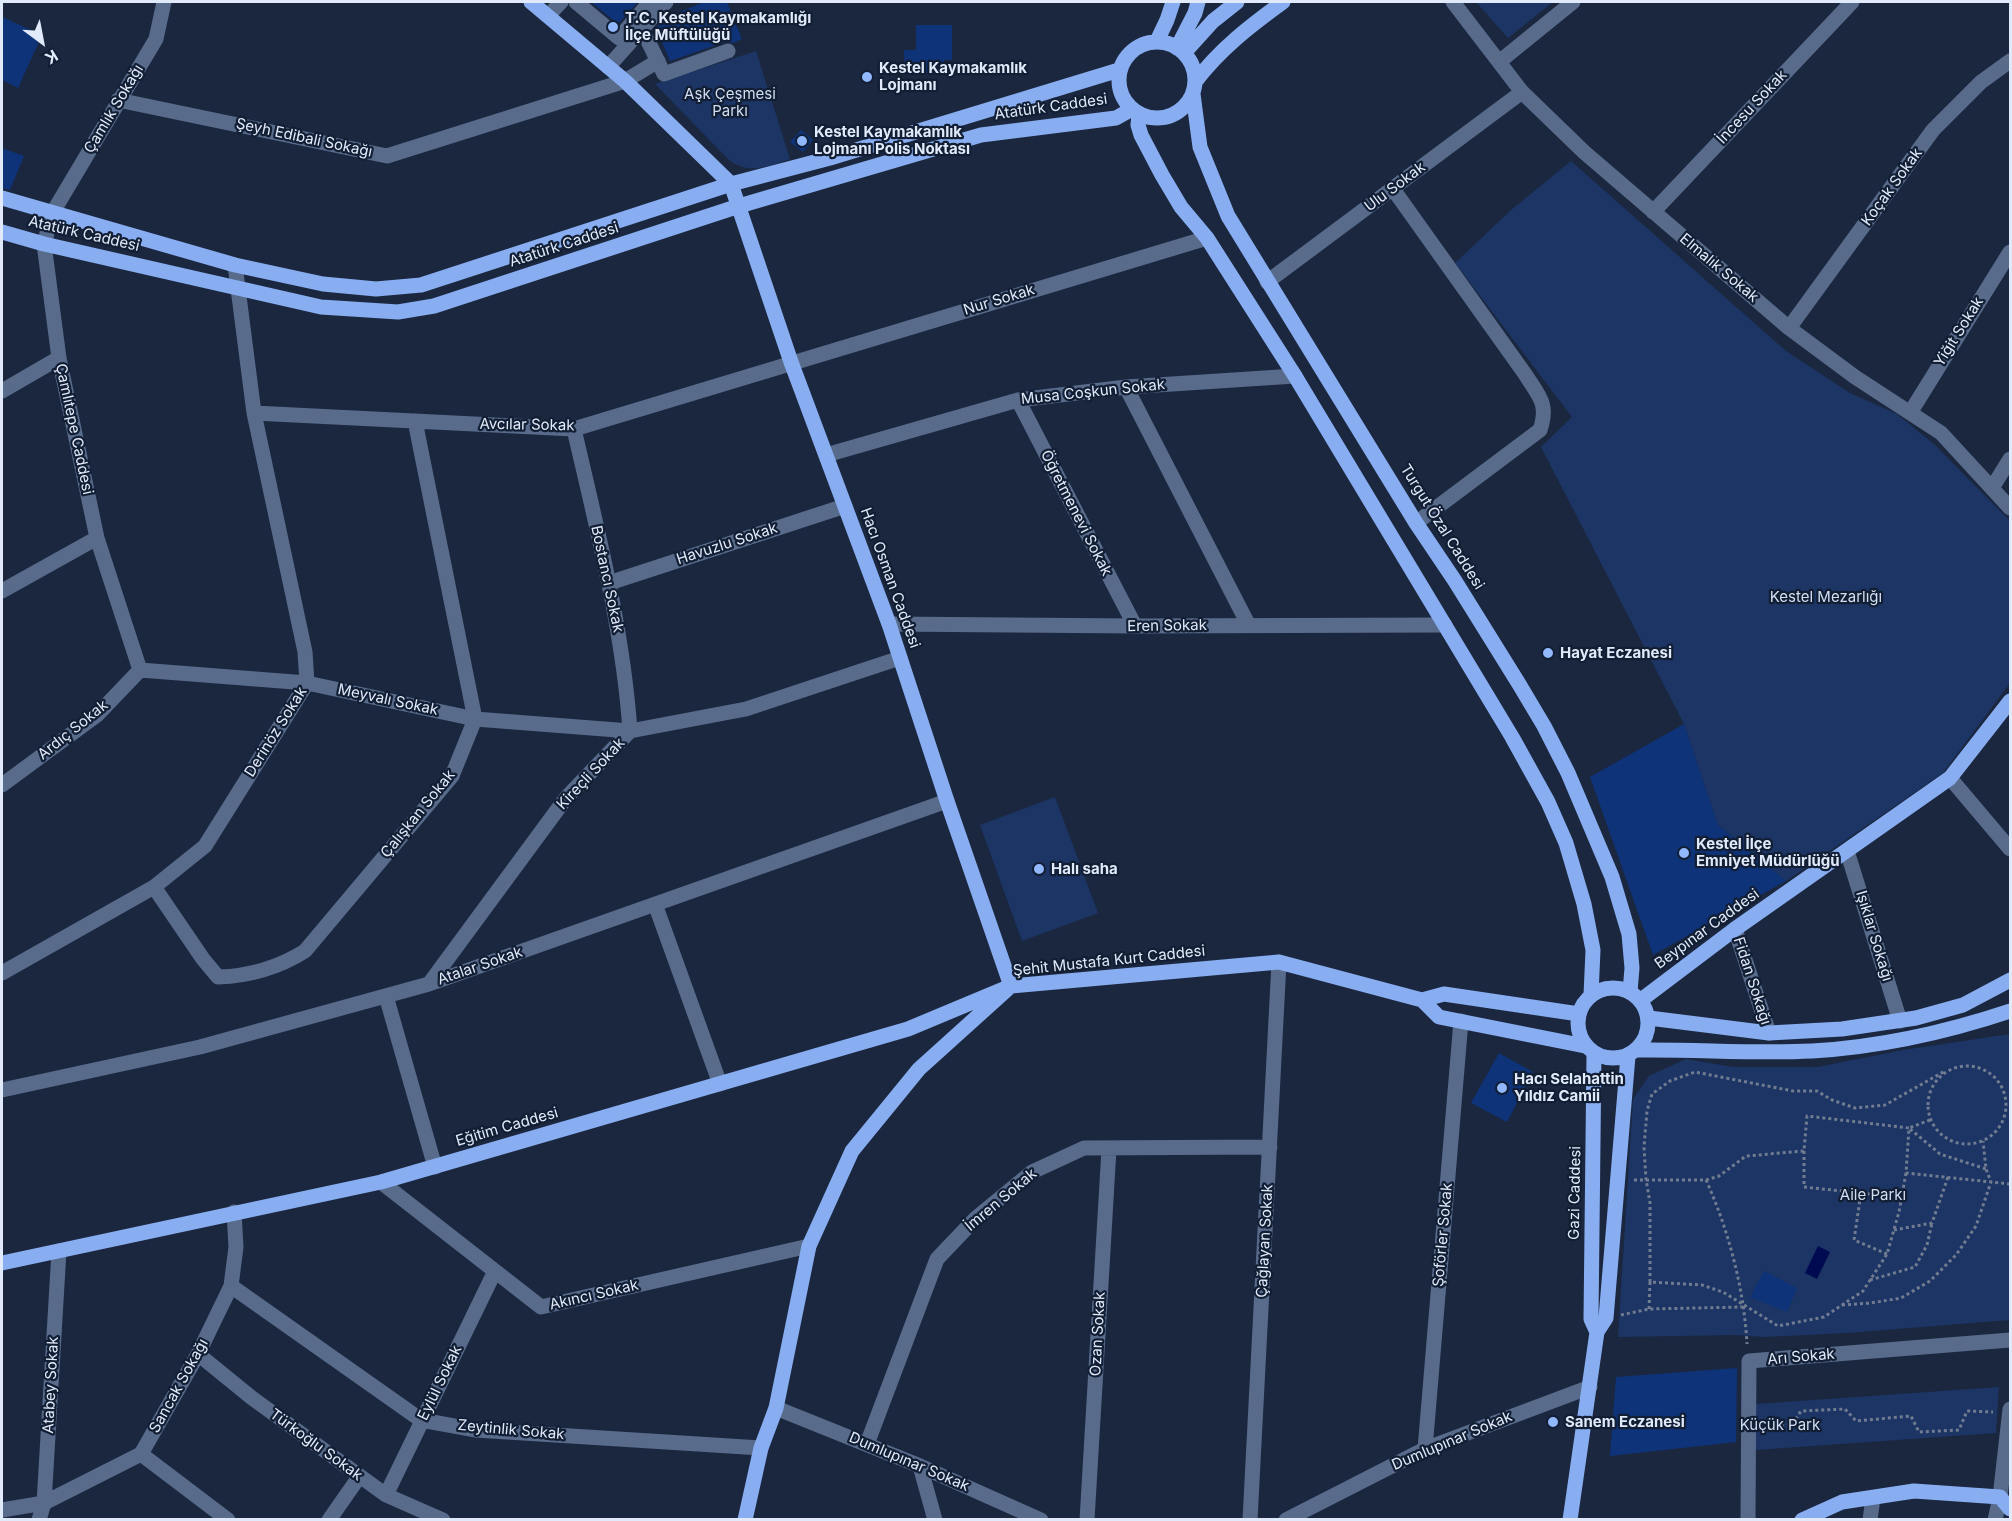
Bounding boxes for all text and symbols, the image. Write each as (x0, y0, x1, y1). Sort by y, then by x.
place label: T.C. Kestel Kaymakamlığı İlçe Müftülüğü (625, 9, 811, 44)
north arrow (12, 12, 72, 72)
marker: T.C. Kestel Kaymakamlığı İlçe Müftülüğü (606, 20, 620, 34)
text: K (41, 46, 62, 69)
place label: Kestel Kaymakamlık Lojmanı (879, 59, 1027, 94)
street label: Çamlık Sokağı (80, 61, 148, 157)
street label: İncesu Sokak (1713, 66, 1791, 148)
marker: Kestel Kaymakamlık Lojmanı (860, 70, 874, 84)
park label: Aşk Çeşmesi Parkı (684, 85, 776, 120)
street label: Atatürk Caddesi (993, 90, 1109, 124)
street label: Şeyh Edibali Sokağı (234, 115, 374, 161)
place label: Kestel Kaymakamlık Lojmanı Polis Noktası (814, 123, 970, 158)
marker: Kestel Kaymakamlık Lojmanı Polis Noktası (795, 134, 809, 148)
street label: Koçak Sokak (1858, 145, 1926, 229)
street label: Ulu Sokak (1361, 158, 1429, 216)
street label: Atatürk Caddesi (27, 212, 141, 256)
street label: Atatürk Caddesi (507, 219, 621, 271)
street label: Elmalık Sokak (1676, 230, 1762, 306)
street label: Nur Sokak (961, 281, 1037, 319)
street label: Yiğit Sokak (1930, 294, 1988, 370)
street label: Çamlıtepe Caddesi (51, 362, 97, 496)
street label: Musa Coşkun Sokak (1020, 375, 1166, 409)
street label: Avcılar Sokak (479, 415, 575, 435)
street label: Öğretmenevi Sokak (1036, 447, 1116, 579)
street label: Turgut Özal Caddesi (1396, 461, 1488, 593)
street label: Hacı Osman Caddesi (856, 505, 924, 651)
street label: Havuzlu Sokak (674, 519, 780, 569)
street label: Bostancı Sokak (587, 524, 627, 634)
park label: Kestel Mezarlığı (1770, 588, 1882, 606)
street label: Eren Sokak (1127, 616, 1207, 636)
place label: Hayat Eczanesi (1560, 644, 1672, 662)
marker: Hayat Eczanesi (1541, 646, 1555, 660)
street label: Meyvalı Sokak (336, 681, 440, 719)
street label: Derinöz Sokak (241, 684, 311, 780)
street label: Ardıç Sokak (34, 696, 112, 764)
street label: Kireçli Sokak (553, 734, 629, 814)
street label: Çalışkan Sokak (377, 766, 459, 862)
place label: Kestel İlçe Emniyet Müdürlüğü (1696, 835, 1840, 870)
marker: Kestel İlçe Emniyet Müdürlüğü (1677, 846, 1691, 860)
place label: Halı saha (1051, 860, 1118, 878)
marker: Halı saha (1032, 862, 1046, 876)
street label: Beypınar Caddesi (1651, 885, 1763, 973)
street label: Işıklar Sokağı (1852, 888, 1896, 984)
street label: Fidan Sokağı (1729, 935, 1775, 1027)
street label: Şehit Mustafa Kurt Caddesi (1012, 942, 1206, 980)
street label: Atalar Sokak (435, 943, 525, 989)
place label: Hacı Selahattin Yıldız Camii (1514, 1070, 1624, 1105)
marker: Hacı Selahattin Yıldız Camii (1495, 1081, 1509, 1095)
street label: Eğitim Caddesi (454, 1104, 560, 1150)
street label: Gazi Caddesi (1565, 1146, 1585, 1240)
street label: İmren Sokak (962, 1165, 1040, 1235)
street label: Şoförler Sokak (1429, 1182, 1457, 1288)
street label: Çağlayan Sokak (1253, 1184, 1277, 1298)
park label: Aile Parkı (1840, 1186, 1906, 1204)
street label: Akıncı Sokak (548, 1276, 640, 1314)
street label: Ozan Sokak (1087, 1291, 1109, 1377)
street label: Atabey Sokak (39, 1336, 63, 1434)
street label: Sancak Sokağı (146, 1336, 212, 1436)
street label: Eylül Sokak (414, 1342, 466, 1424)
street label: Arı Sokak (1767, 1345, 1835, 1369)
street label: Türkoğlu Sokak (266, 1405, 366, 1485)
street label: Dumlupınar Sokak (1389, 1408, 1515, 1474)
place label: Sanem Eczanesi (1565, 1413, 1685, 1431)
marker: Sanem Eczanesi (1546, 1415, 1560, 1429)
street label: Zeytinlik Sokak (457, 1416, 565, 1444)
park label: Küçük Park (1740, 1416, 1820, 1434)
street label: Dumlupınar Sokak (846, 1429, 972, 1495)

